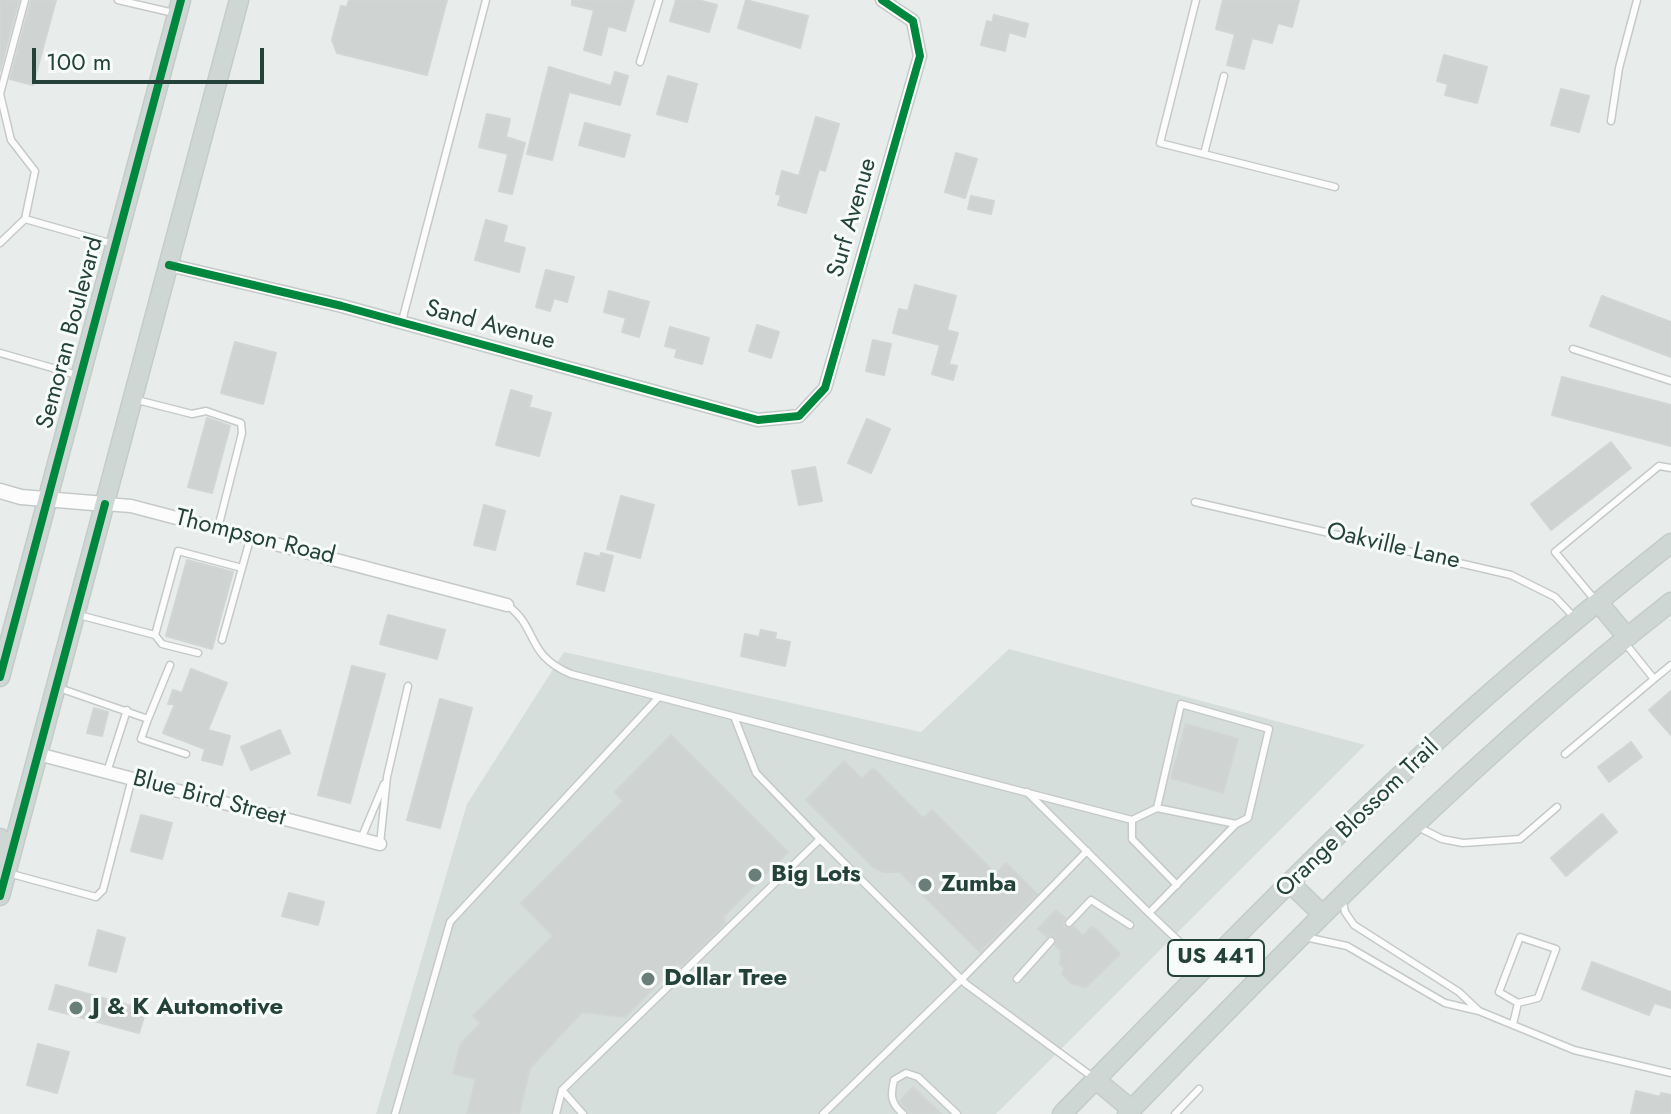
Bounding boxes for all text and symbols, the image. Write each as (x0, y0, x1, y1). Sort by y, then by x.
scale bar (36, 32, 268, 82)
text: 100 m (46, 44, 112, 79)
street label: Surf Avenue (822, 155, 884, 281)
street label: Semoran Boulevard (32, 234, 110, 432)
street label: Sand Avenue (422, 295, 558, 357)
street label: Thompson Road (172, 504, 338, 572)
street label: Oakville Lane (1323, 518, 1463, 576)
street label: Orange Blossom Trail (1270, 734, 1446, 904)
street label: Blue Bird Street (129, 765, 289, 833)
place label: Big Lots (771, 861, 861, 889)
marker: Big Lots (746, 866, 764, 884)
place label: Zumba (941, 871, 1016, 899)
marker: Zumba (916, 876, 934, 894)
road number: US 441 (1168, 940, 1264, 976)
place label: Dollar Tree (664, 965, 787, 993)
marker: Dollar Tree (639, 970, 657, 988)
place label: J & K Automotive (92, 994, 283, 1022)
marker: J & K Automotive (67, 999, 85, 1017)

